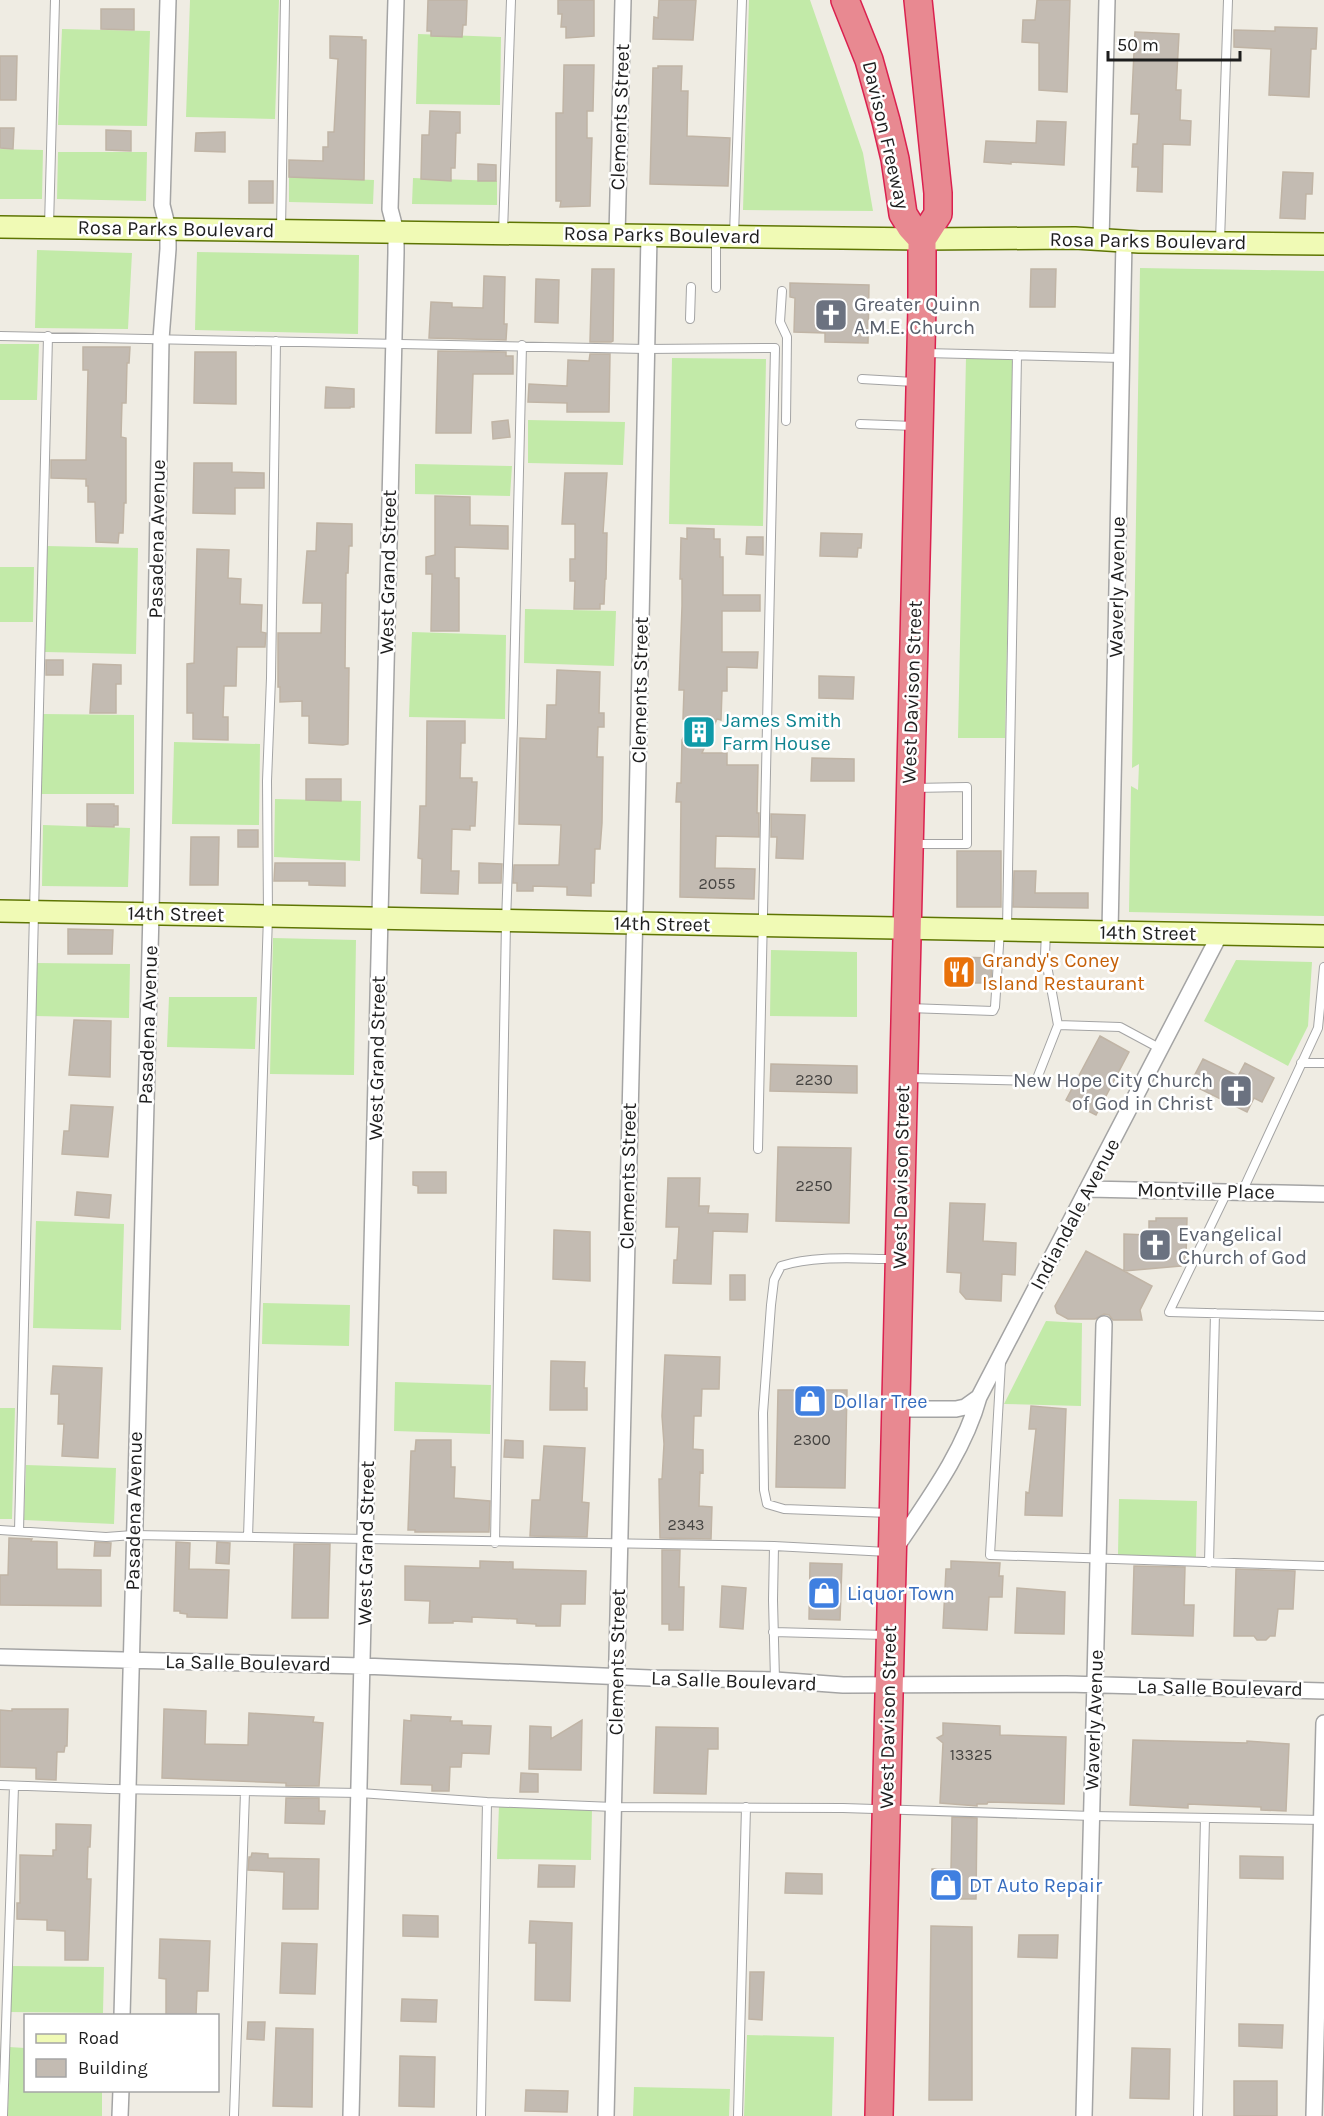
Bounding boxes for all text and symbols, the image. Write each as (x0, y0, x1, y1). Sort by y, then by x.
scale bar (1108, 24, 1240, 62)
text: 50 m (1117, 34, 1159, 56)
street label: Clements Street (606, 43, 634, 191)
street label: Davison Freeway (858, 59, 914, 211)
street label: Rosa Parks Boulevard (77, 216, 275, 242)
street label: Rosa Parks Boulevard (563, 222, 761, 248)
street label: Rosa Parks Boulevard (1049, 228, 1247, 254)
place label: Greater Quinn A.M.E. Church (854, 293, 980, 339)
church icon: Greater Quinn A.M.E. Church (813, 297, 849, 333)
street label: Pasadena Avenue (144, 459, 170, 619)
street label: West Grand Street (375, 489, 401, 655)
street label: Waverly Avenue (1104, 516, 1130, 658)
street label: West Davison Street (897, 599, 927, 784)
street label: Clements Street (627, 616, 653, 764)
place label: James Smith Farm House (722, 709, 842, 755)
building icon: James Smith Farm House (681, 714, 717, 750)
house number: 2055 (699, 874, 735, 893)
street label: 14th Street (127, 902, 225, 926)
street label: 14th Street (613, 912, 711, 936)
street label: 14th Street (1099, 921, 1197, 945)
street label: Pasadena Avenue (134, 945, 162, 1105)
place label: Grandy's Coney Island Restaurant (982, 949, 1145, 995)
restaurant icon: Grandy's Coney Island Restaurant (941, 954, 977, 990)
street label: West Grand Street (364, 975, 390, 1141)
place label: New Hope City Church of God in Christ (1013, 1069, 1213, 1115)
house number: 2230 (795, 1070, 833, 1089)
church icon: New Hope City Church of God in Christ (1218, 1073, 1254, 1109)
street label: West Davison Street (888, 1084, 914, 1269)
street label: Clements Street (615, 1102, 641, 1250)
street label: Indiandale Avenue (1025, 1134, 1125, 1294)
house number: 2250 (795, 1176, 833, 1195)
street label: Montville Place (1137, 1178, 1275, 1204)
place label: Evangelical Church of God (1178, 1223, 1307, 1269)
church icon: Evangelical Church of God (1137, 1227, 1173, 1263)
shop icon: Dollar Tree (792, 1383, 828, 1419)
place label: Dollar Tree (833, 1390, 928, 1413)
house number: 2300 (793, 1430, 831, 1449)
street label: Pasadena Avenue (121, 1431, 147, 1591)
street label: West Grand Street (353, 1460, 379, 1626)
house number: 2343 (667, 1515, 705, 1534)
shop icon: Liquor Town (806, 1575, 842, 1611)
place label: Liquor Town (847, 1582, 955, 1605)
street label: Clements Street (604, 1588, 630, 1736)
street label: West Davison Street (875, 1624, 901, 1809)
street label: Waverly Avenue (1080, 1649, 1108, 1791)
street label: La Salle Boulevard (165, 1650, 331, 1676)
street label: La Salle Boulevard (651, 1667, 817, 1695)
street label: La Salle Boulevard (1137, 1675, 1303, 1701)
house number: 13325 (950, 1745, 992, 1764)
shop icon: DT Auto Repair (928, 1867, 964, 1903)
place label: DT Auto Repair (969, 1874, 1103, 1897)
legend (24, 2014, 219, 2092)
text: Road (78, 2027, 119, 2049)
text: Building (78, 2057, 148, 2079)

